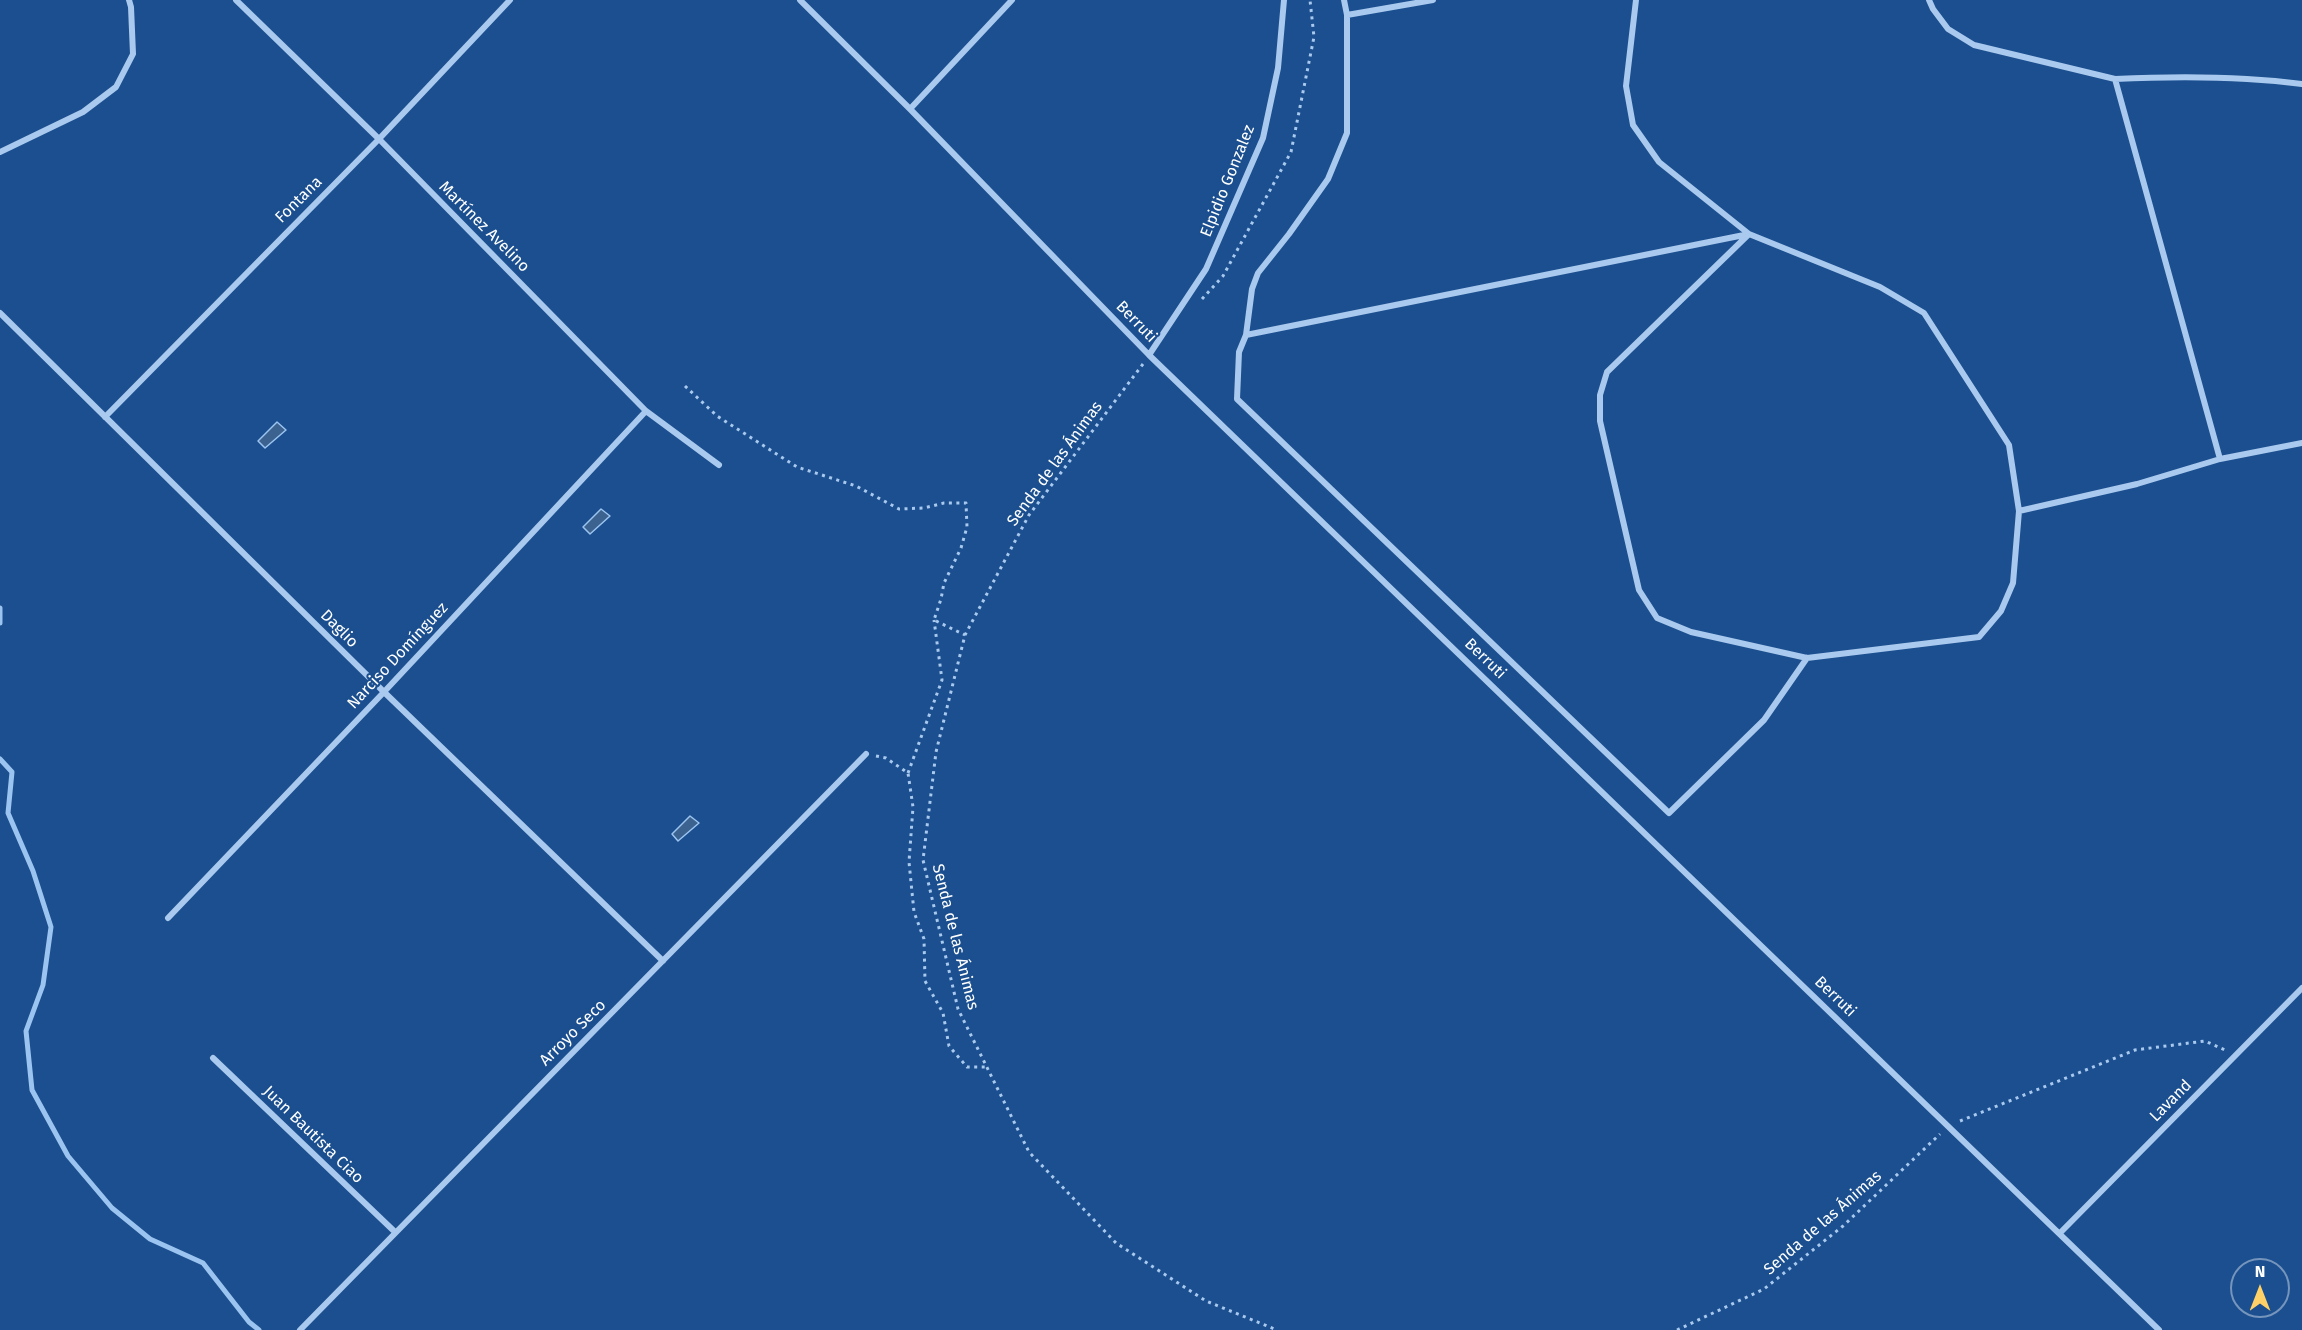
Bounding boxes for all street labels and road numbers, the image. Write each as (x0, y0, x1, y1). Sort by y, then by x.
street label: Elpidio Gonzalez (1197, 122, 1259, 240)
street label: Fontana (272, 173, 326, 227)
street label: Martínez Avelino (435, 178, 533, 276)
street label: Berruti (1112, 297, 1160, 347)
street label: Senda de las Ánimas (1003, 398, 1107, 530)
street label: Narciso Domínguez (344, 599, 452, 713)
street label: Daglio (316, 606, 362, 652)
street label: Berruti (1460, 635, 1510, 683)
street label: Senda de las Ánimas (928, 862, 982, 1012)
street label: Berruti (1810, 973, 1860, 1021)
street label: Arroyo Seco (536, 996, 610, 1070)
street label: Lavand (2146, 1076, 2196, 1126)
street label: Juan Bautista Ciao (259, 1082, 367, 1188)
street label: Senda de las Ánimas (1760, 1167, 1886, 1279)

